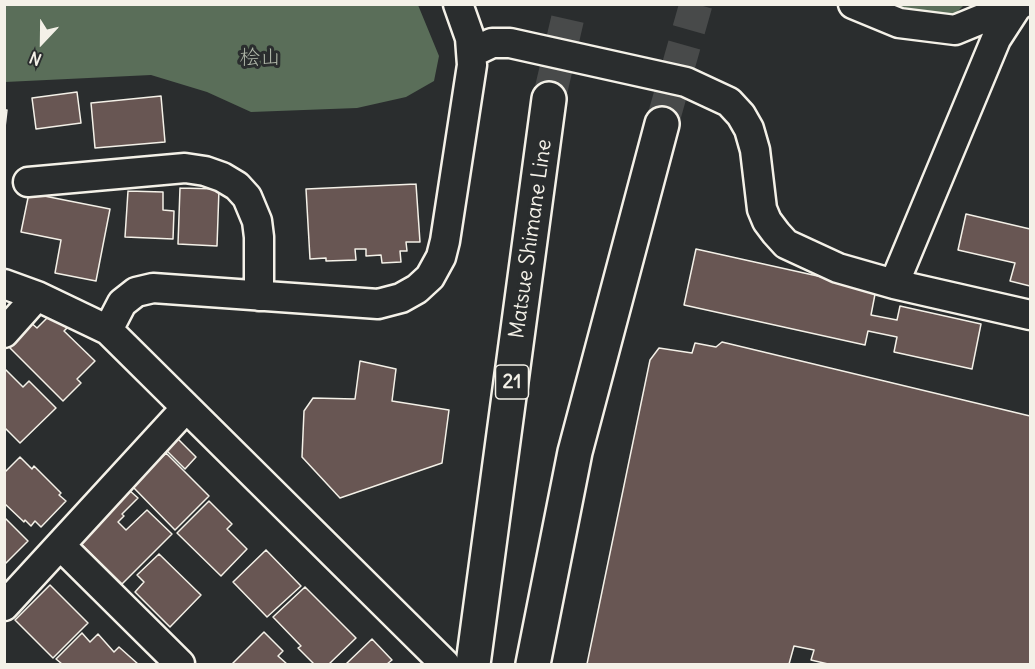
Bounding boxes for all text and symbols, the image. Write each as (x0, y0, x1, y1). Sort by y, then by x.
north arrow (12, 12, 72, 72)
park label: 桧山 (239, 45, 281, 71)
text: N (26, 47, 44, 70)
street label: Matsue Shimane Line (505, 138, 557, 340)
road number: 21 (496, 365, 528, 399)

